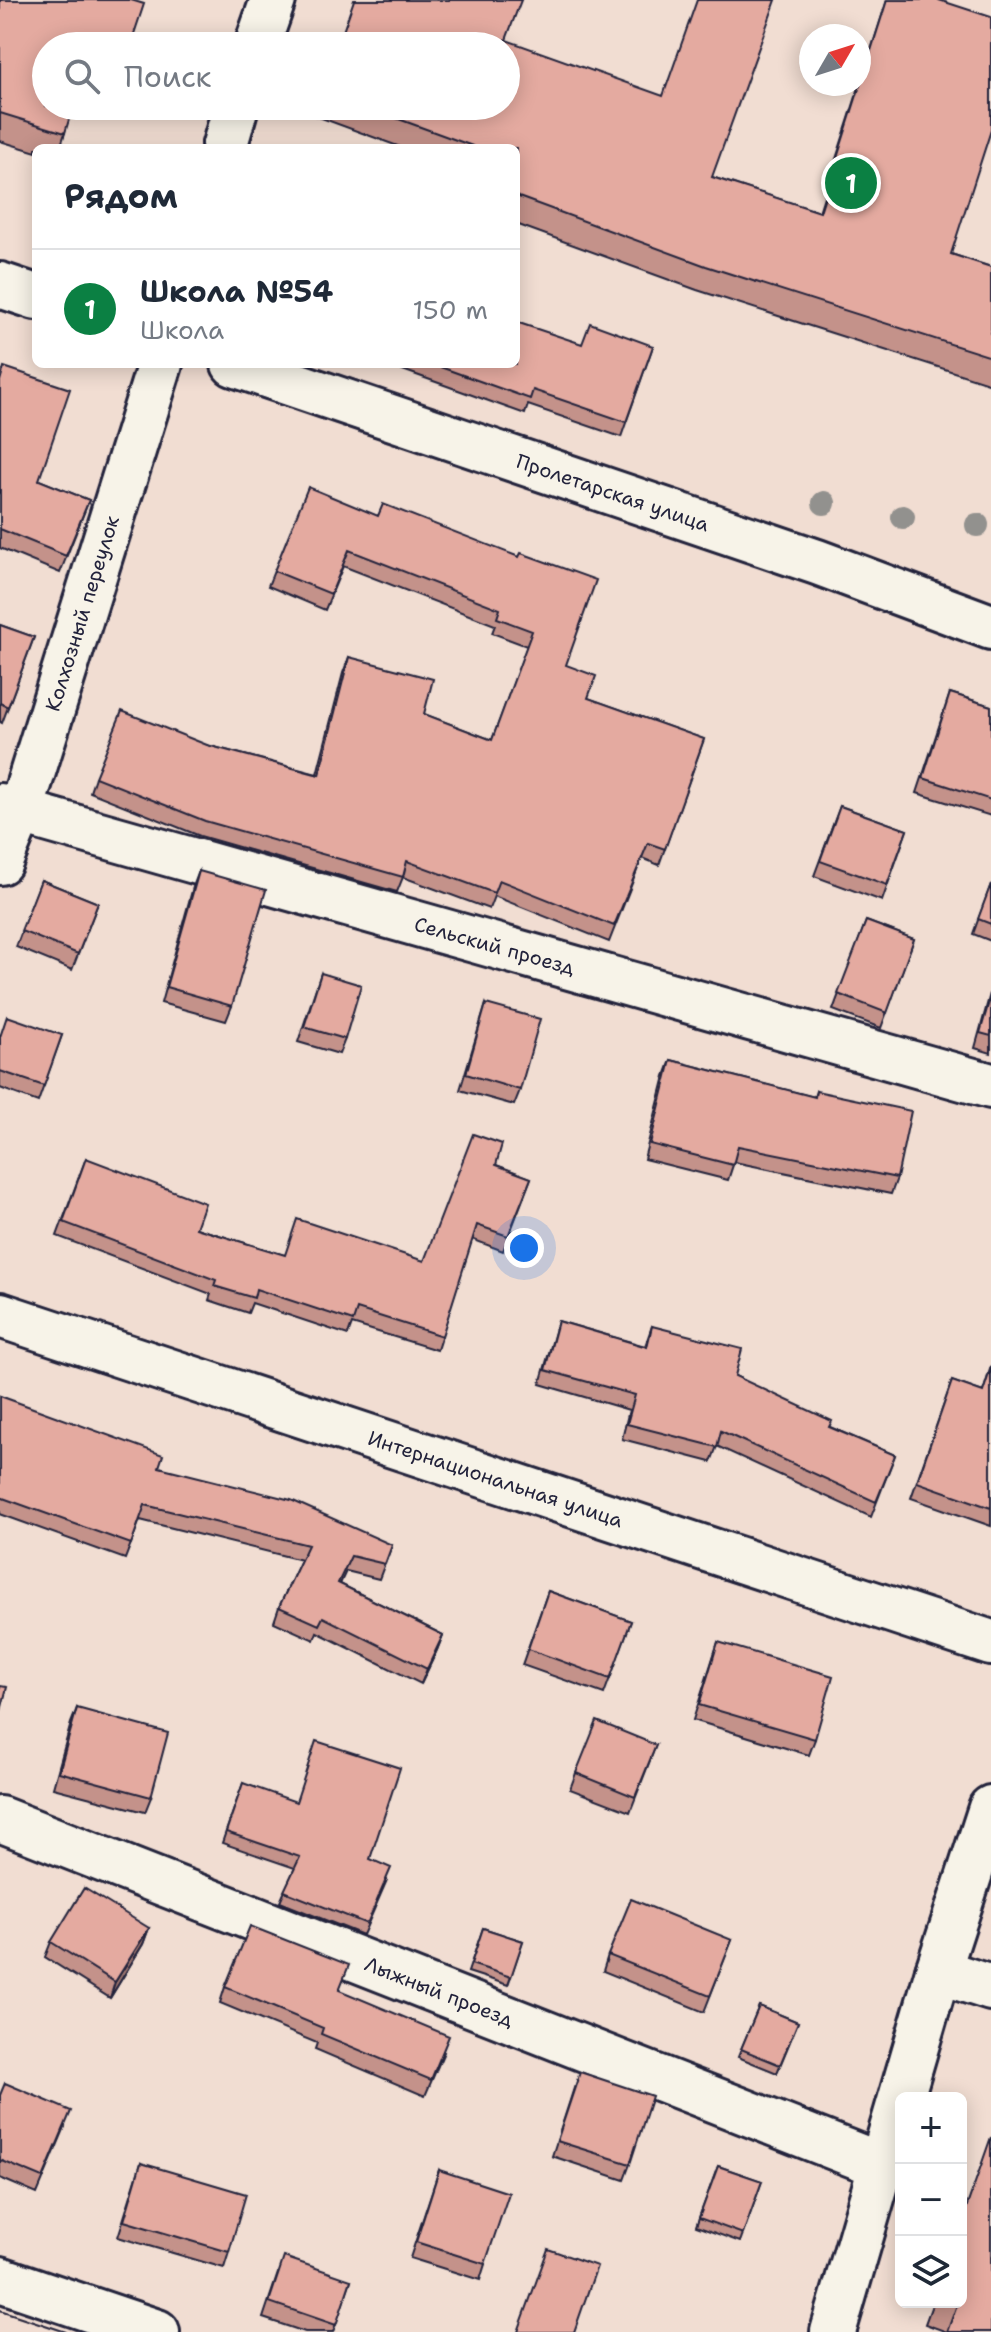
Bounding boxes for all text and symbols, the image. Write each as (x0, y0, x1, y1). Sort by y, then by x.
north arrow (799, 24, 871, 96)
search box (32, 32, 520, 120)
icon: search (60, 54, 104, 98)
text: Поиск (124, 56, 212, 97)
pin: 1 (825, 153, 877, 213)
text: Рядом (64, 173, 178, 219)
text: Школа №54 (140, 271, 333, 312)
text: 1 (84, 292, 96, 327)
text: 150 m (412, 292, 488, 327)
text: Школа (140, 312, 224, 347)
street label: Пролетарская улица (513, 448, 713, 538)
street label: Колхозный переулок (40, 512, 125, 714)
street label: Сельский проезд (411, 911, 578, 981)
your location (504, 1228, 544, 1268)
street label: Интернациональная улица (365, 1425, 627, 1534)
street label: Лыжный проезд (361, 1951, 518, 2033)
map controls (895, 2092, 967, 2308)
button: + (895, 2092, 967, 2164)
button: − (895, 2164, 967, 2236)
button: layers (895, 2236, 967, 2308)

